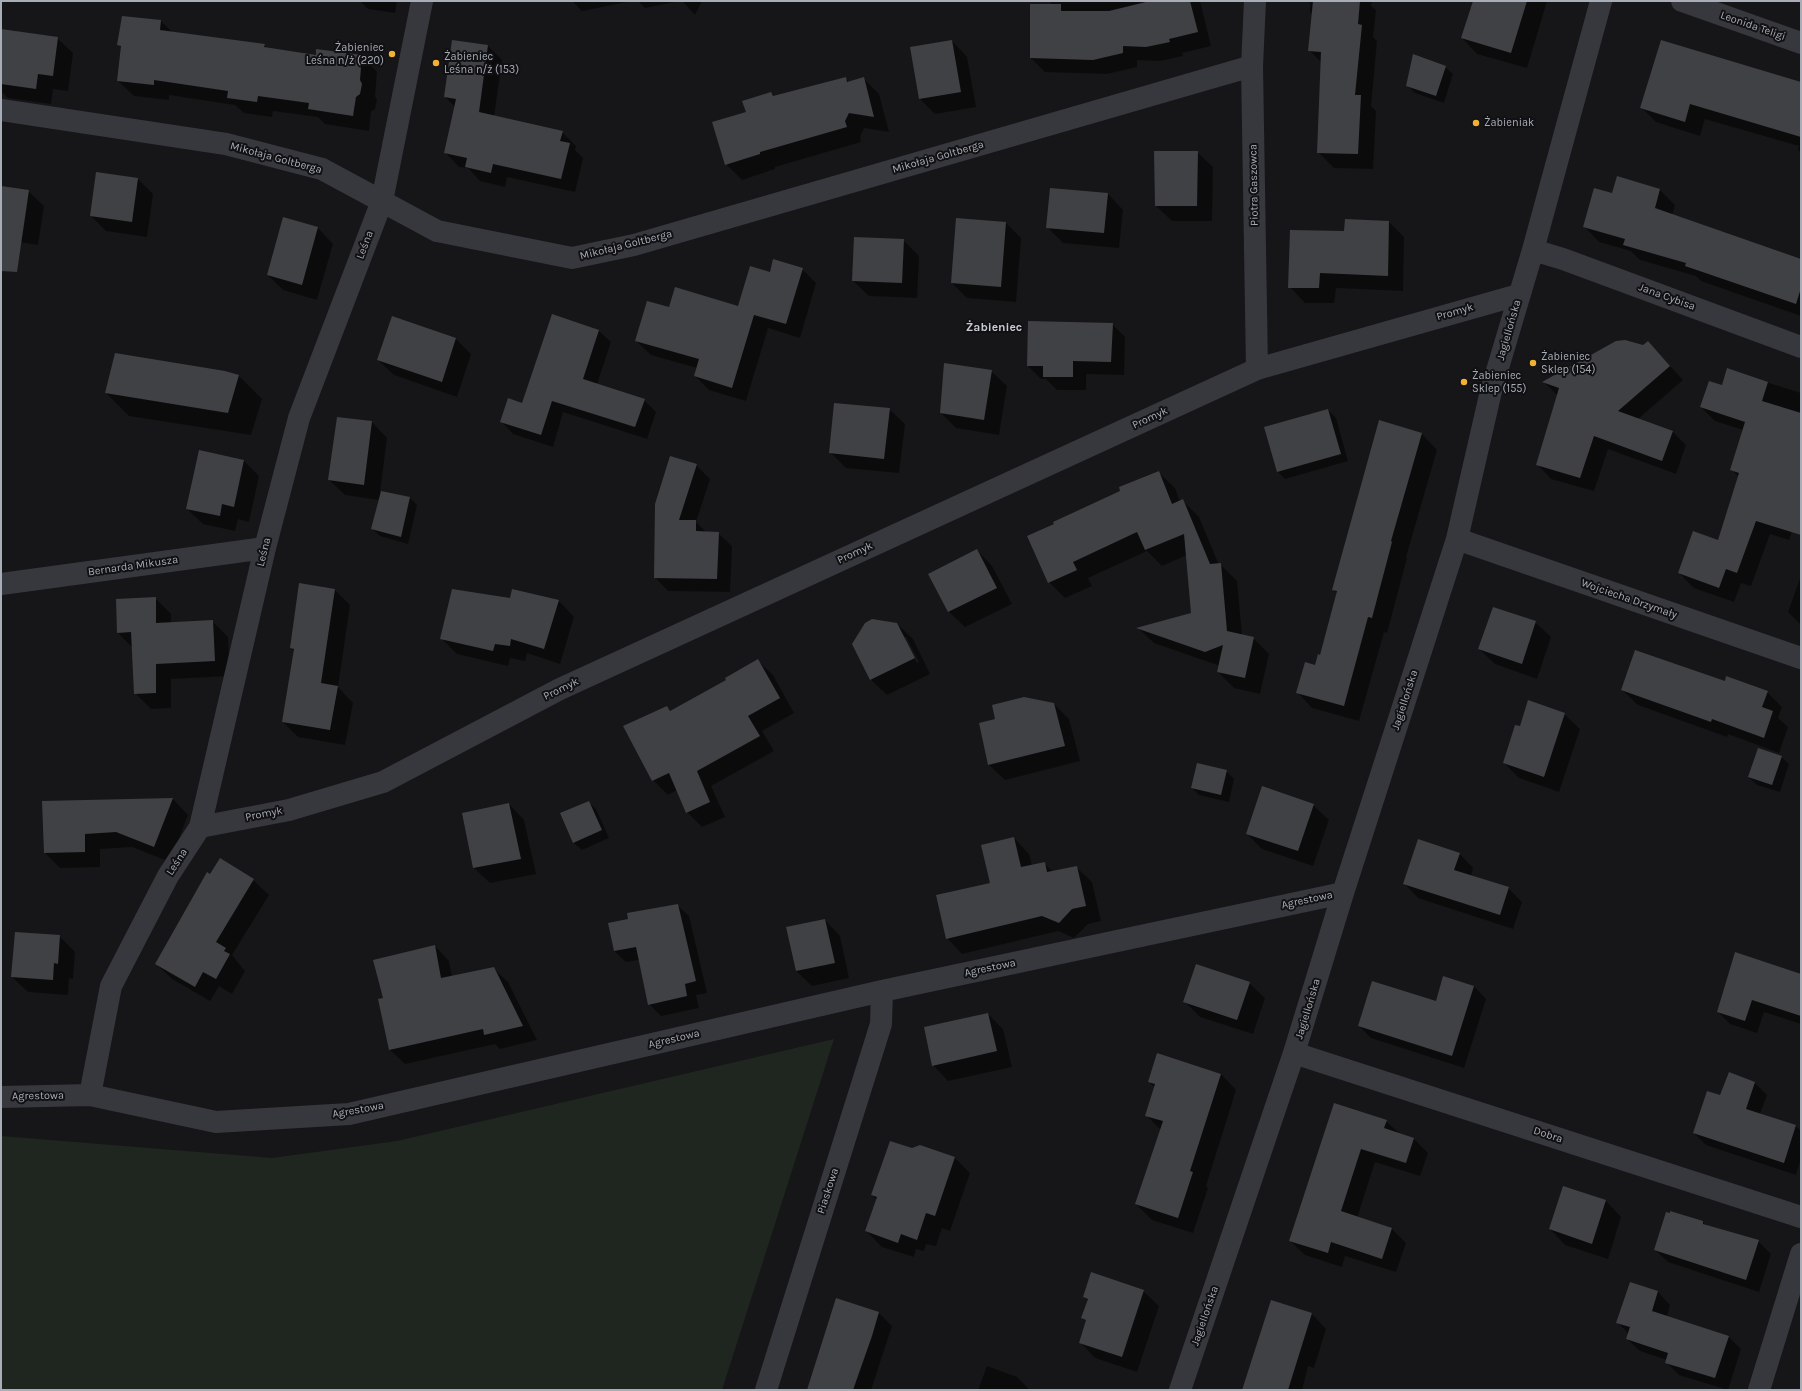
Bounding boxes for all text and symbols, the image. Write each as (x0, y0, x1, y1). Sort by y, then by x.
street label: Leonida Teligi (1719, 9, 1787, 43)
place label: Żabieniec Leśna n/ż (220) (306, 41, 384, 67)
marker: Żabieniec Leśna n/ż (220) (387, 49, 397, 59)
place label: Żabieniec Leśna n/ż (153) (444, 50, 519, 76)
marker: Żabieniec Leśna n/ż (153) (431, 58, 441, 68)
place label: Żabieniak (1484, 116, 1534, 130)
marker: Żabieniak (1471, 118, 1481, 128)
street label: Mikołaja Goltberga (891, 138, 985, 176)
street label: Mikołaja Goltberga (229, 139, 323, 177)
street label: Piotra Gaszowca (1247, 144, 1261, 226)
street label: Mikołaja Goltberga (579, 227, 673, 263)
street label: Leśna (354, 229, 376, 261)
street label: Jana Cybisa (1637, 281, 1697, 313)
street label: Jagiellońska (1494, 298, 1524, 362)
street label: Promyk (1435, 300, 1475, 324)
district label: Żabieniec (966, 321, 1022, 335)
place label: Żabieniec Sklep (154) (1541, 350, 1595, 376)
marker: Żabieniec Sklep (154) (1528, 358, 1538, 368)
place label: Żabieniec Sklep (155) (1472, 369, 1526, 395)
marker: Żabieniec Sklep (155) (1459, 377, 1469, 387)
street label: Promyk (1130, 404, 1170, 432)
street label: Leśna (254, 536, 274, 568)
street label: Promyk (835, 539, 875, 567)
street label: Bernarda Mikusza (87, 553, 179, 579)
street label: Wojciecha Drzymały (1579, 576, 1679, 622)
street label: Jagiellońska (1389, 668, 1421, 732)
street label: Promyk (541, 675, 581, 703)
street label: Promyk (244, 804, 284, 824)
street label: Leśna (163, 846, 191, 878)
street label: Agrestowa (1280, 888, 1334, 912)
street label: Agrestowa (963, 956, 1017, 980)
street label: Jagiellońska (1293, 977, 1323, 1041)
street label: Agrestowa (647, 1027, 701, 1051)
street label: Agrestowa (12, 1089, 64, 1103)
street label: Agrestowa (331, 1099, 385, 1121)
street label: Dobra (1532, 1124, 1564, 1146)
street label: Piaskowa (814, 1166, 842, 1216)
street label: Jagiellońska (1189, 1284, 1221, 1348)

